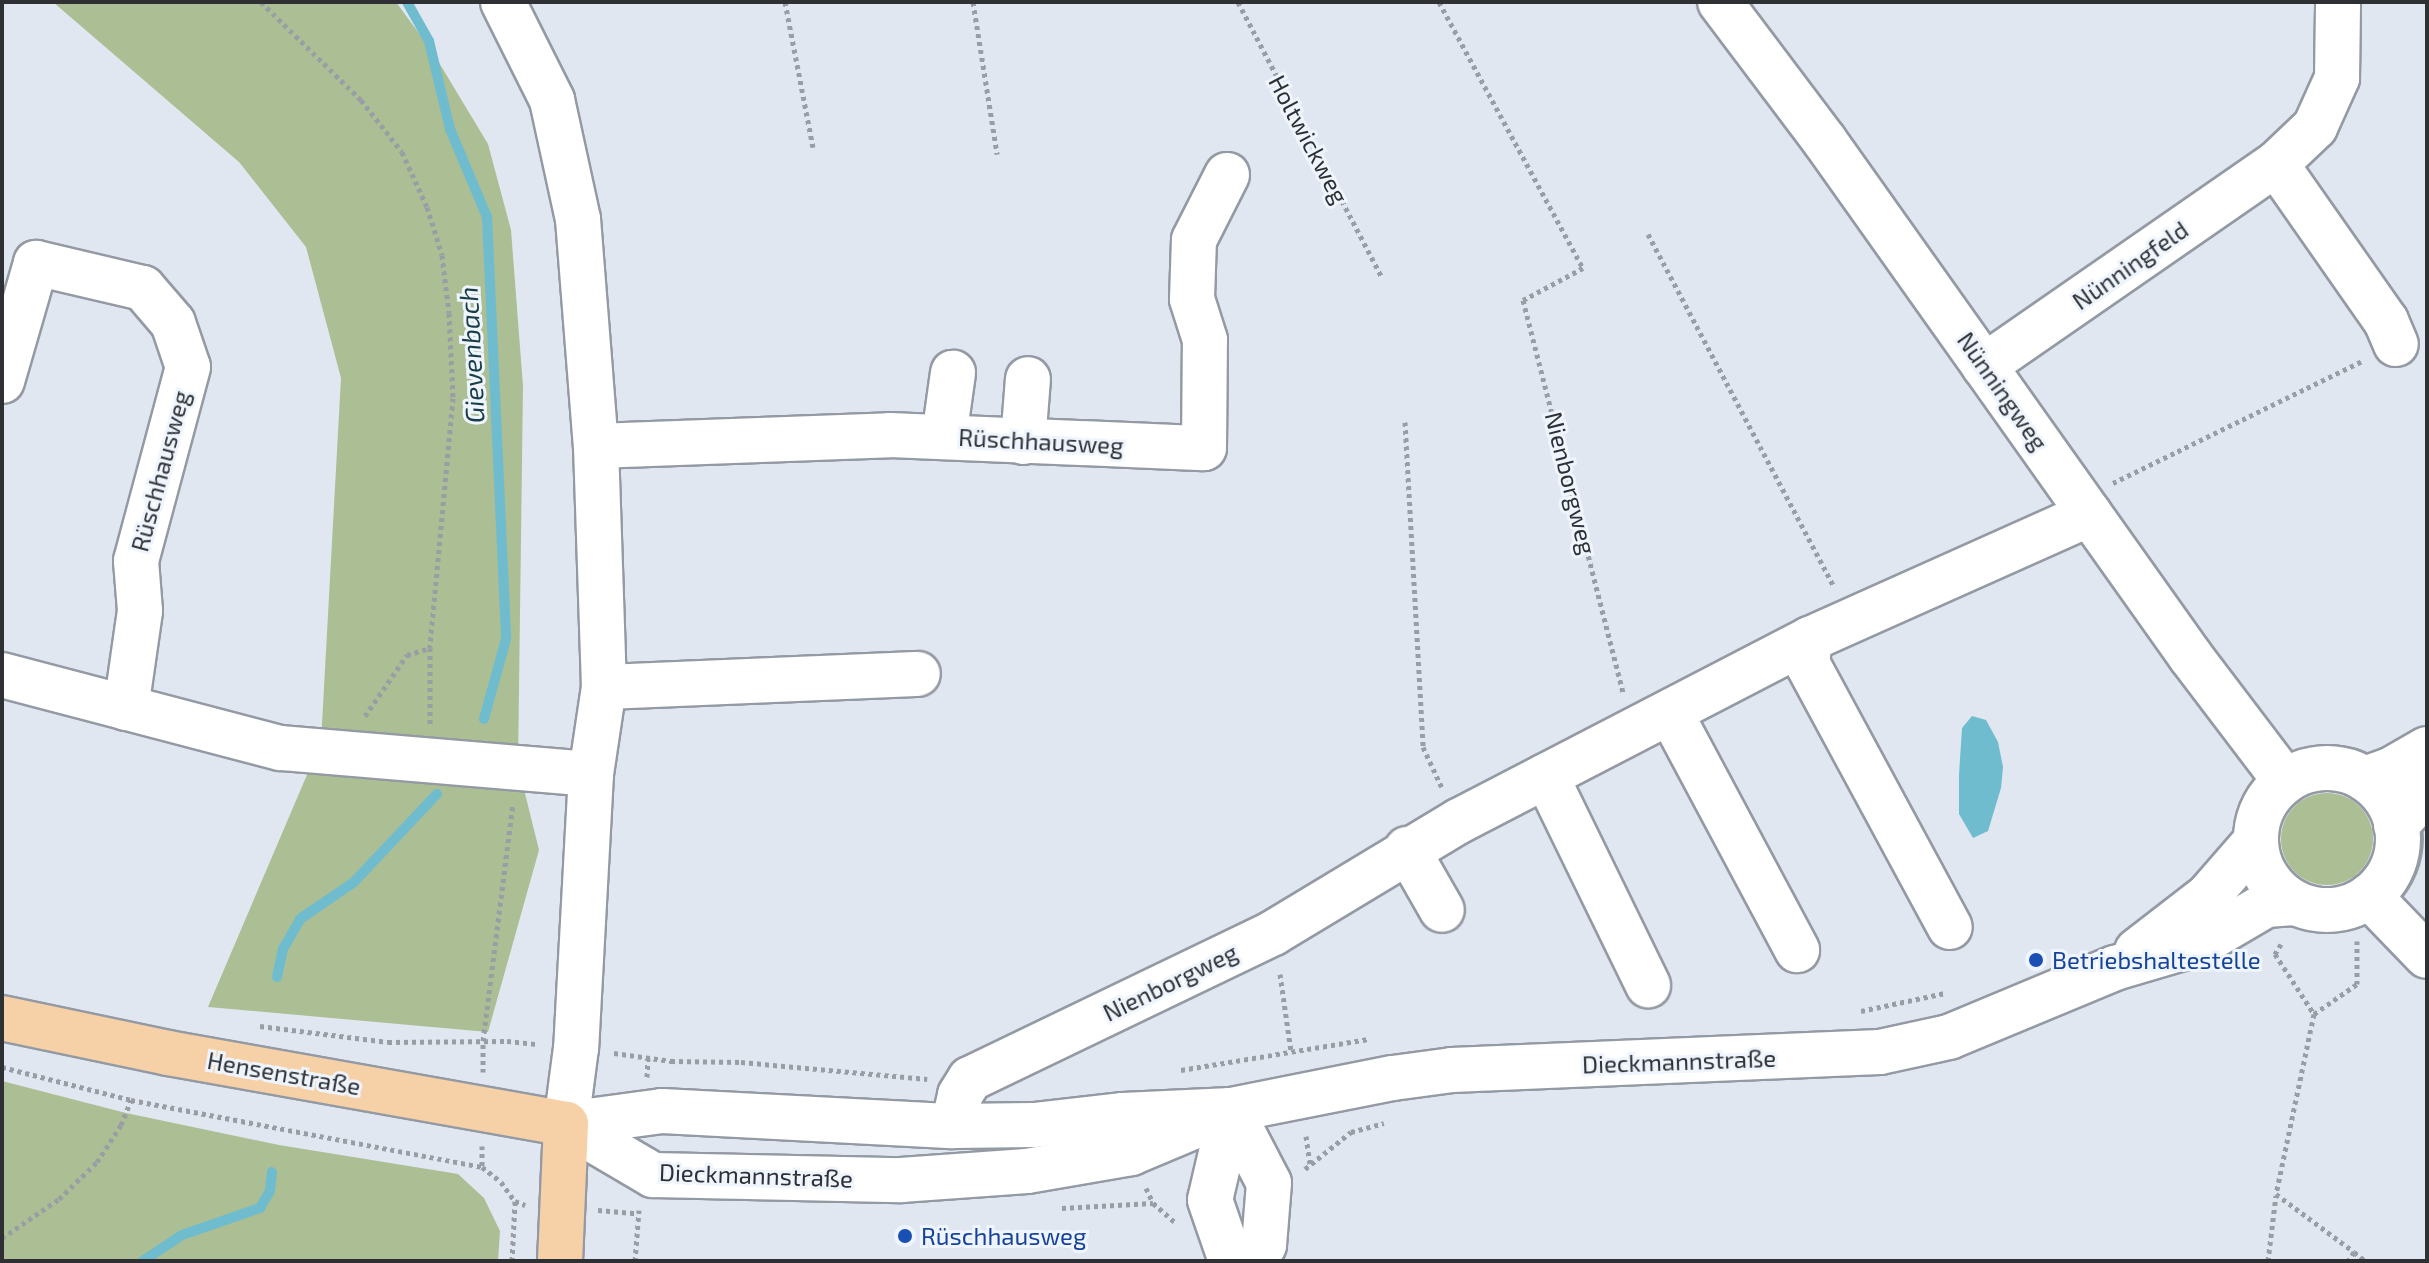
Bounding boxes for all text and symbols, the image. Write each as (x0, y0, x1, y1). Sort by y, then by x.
street label: Holtwickweg (1263, 70, 1355, 208)
street label: Nünningfeld (2067, 215, 2193, 315)
water label: Gievenbach (452, 286, 490, 424)
street label: Nünningweg (1952, 326, 2054, 456)
street label: Rüschhausweg (125, 387, 195, 555)
street label: Nienborgweg (1539, 409, 1603, 557)
street label: Rüschhausweg (958, 422, 1124, 460)
street label: Nienborgweg (1098, 937, 1242, 1027)
place label: Betriebshaltestelle (2052, 946, 2261, 974)
marker: Betriebshaltestelle (2027, 951, 2045, 969)
street label: Dieckmannstraße (1582, 1043, 1776, 1079)
street label: Hensenstraße (205, 1045, 363, 1101)
street label: Dieckmannstraße (659, 1157, 853, 1193)
place label: Rüschhausweg (921, 1222, 1086, 1250)
marker: Rüschhausweg (896, 1227, 914, 1245)

